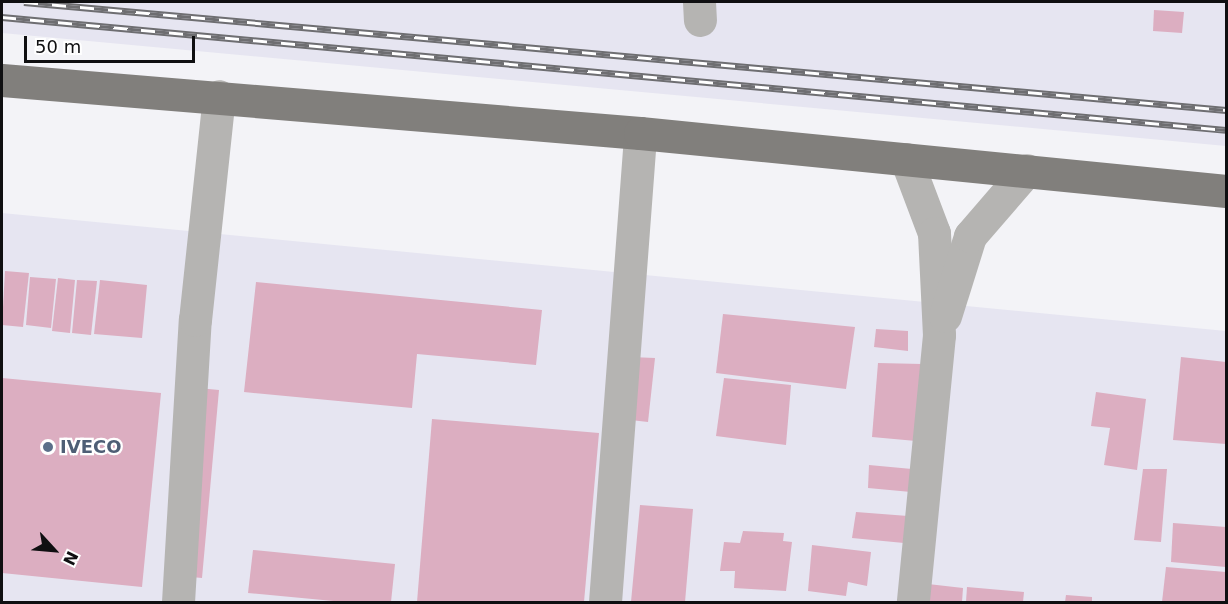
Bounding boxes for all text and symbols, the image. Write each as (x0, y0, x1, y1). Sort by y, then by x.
scale bar (27, 24, 198, 62)
text: 50 m (35, 36, 81, 57)
place label: IVECO (60, 436, 121, 458)
marker: IVECO (41, 440, 55, 454)
north arrow (24, 520, 84, 580)
text: N (59, 548, 82, 568)

